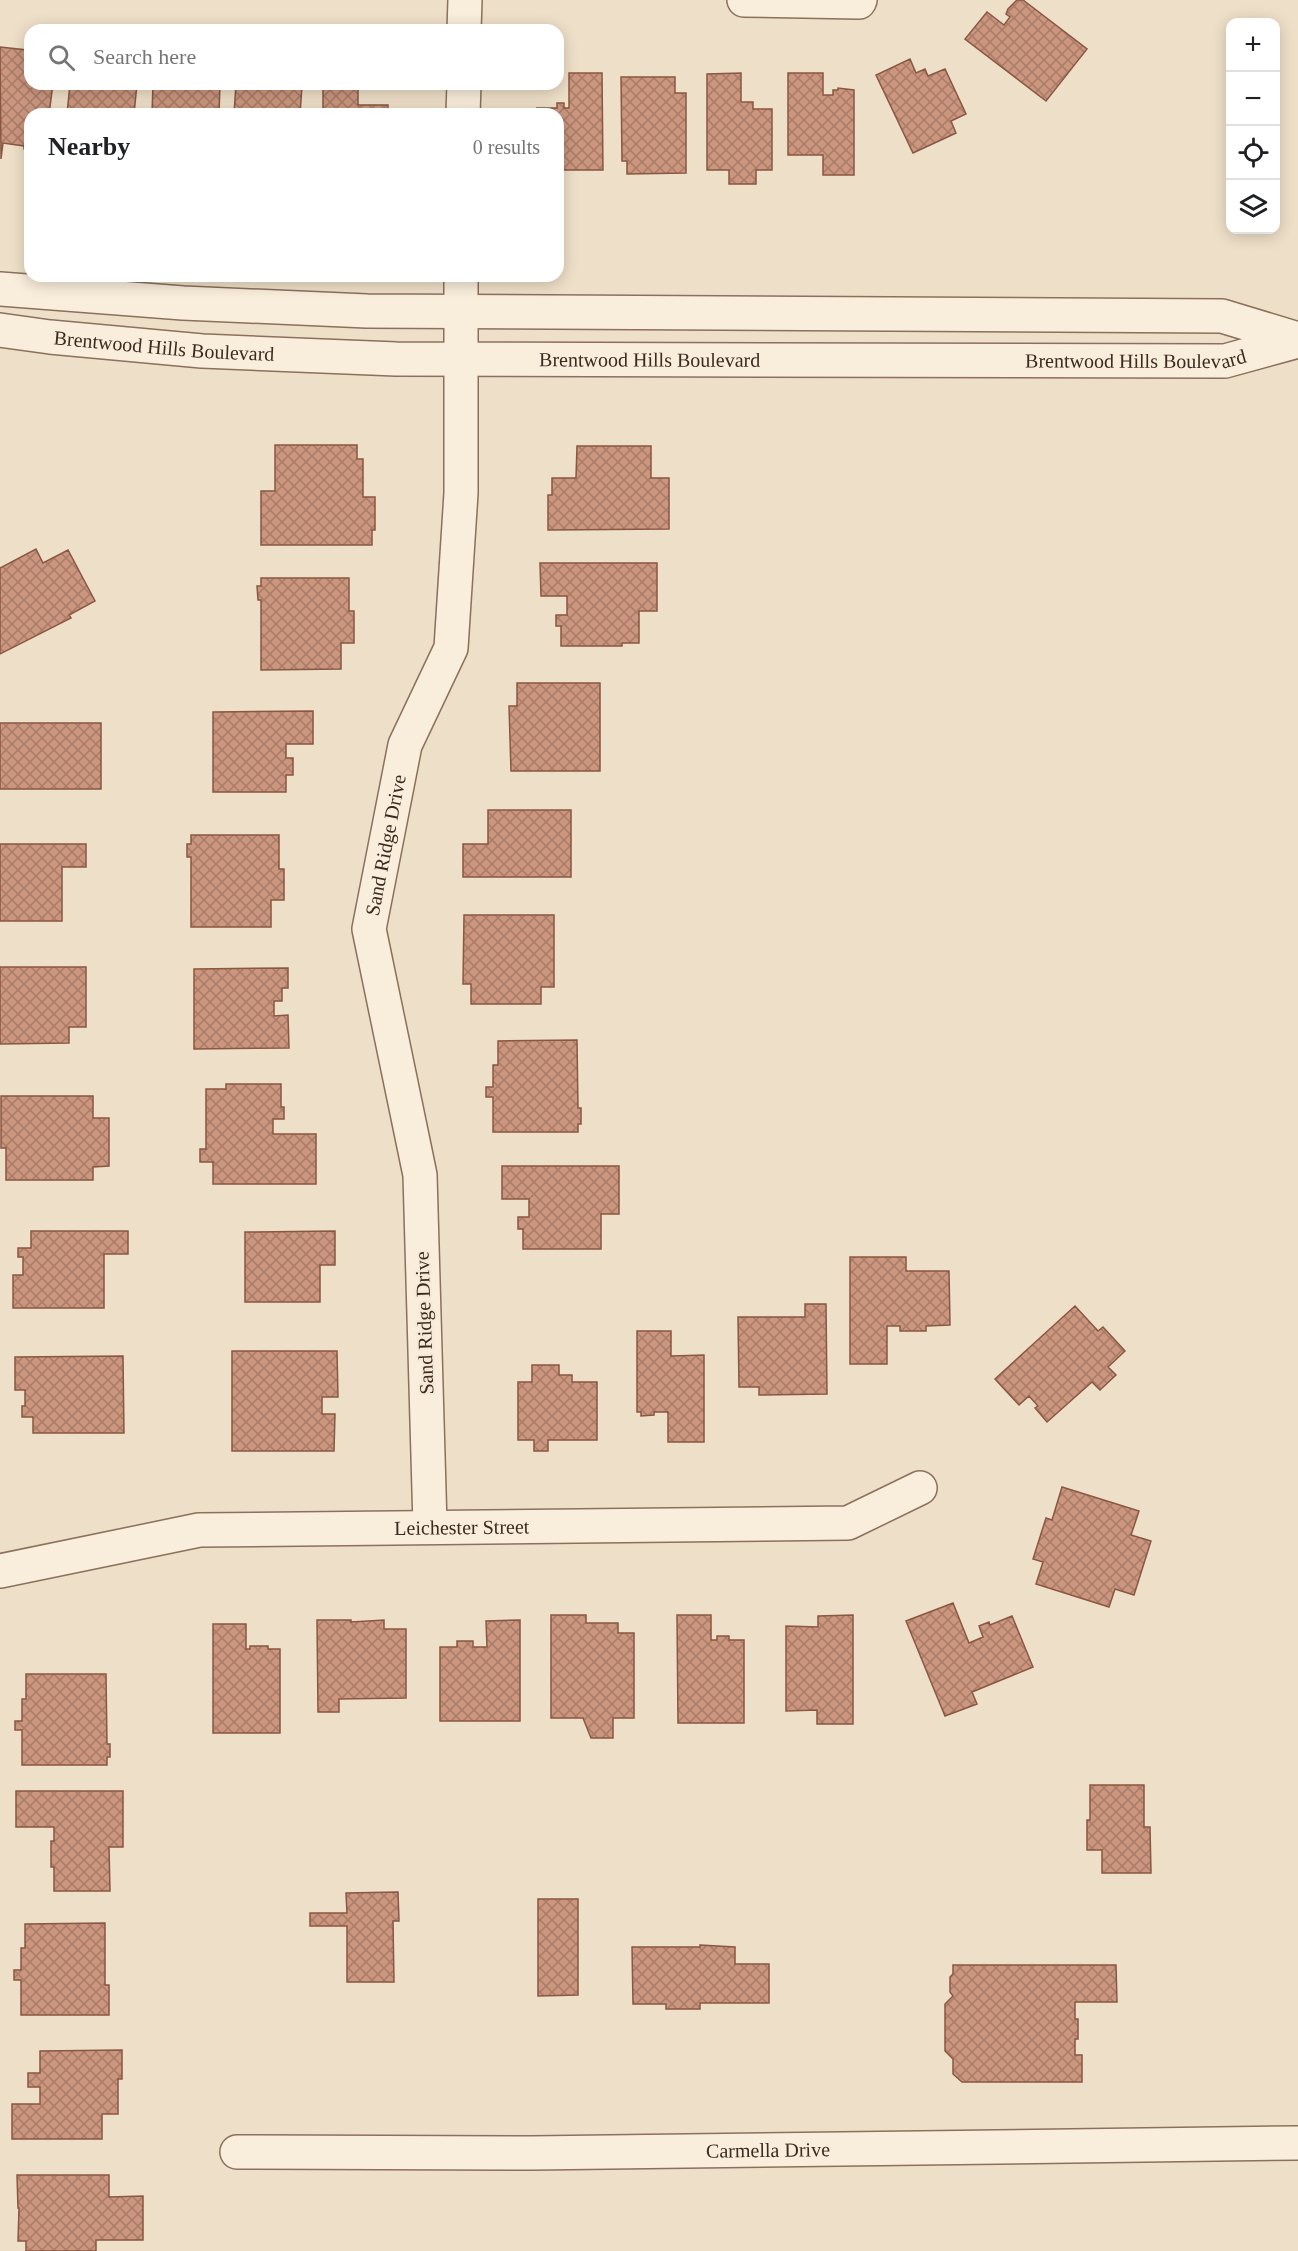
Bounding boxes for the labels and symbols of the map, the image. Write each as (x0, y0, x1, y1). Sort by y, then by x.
street label: Brentwood Hills Boulevard (53, 326, 275, 365)
street label: Brentwood Hills Boulevard (1025, 345, 1248, 373)
street label: Brentwood Hills Boulevard (539, 348, 760, 371)
street label: Sand Ridge Drive (361, 772, 410, 917)
street label: Sand Ridge Drive (411, 1251, 438, 1395)
street label: Leichester Street (394, 1515, 530, 1539)
street label: Carmella Drive (706, 2138, 830, 2162)

